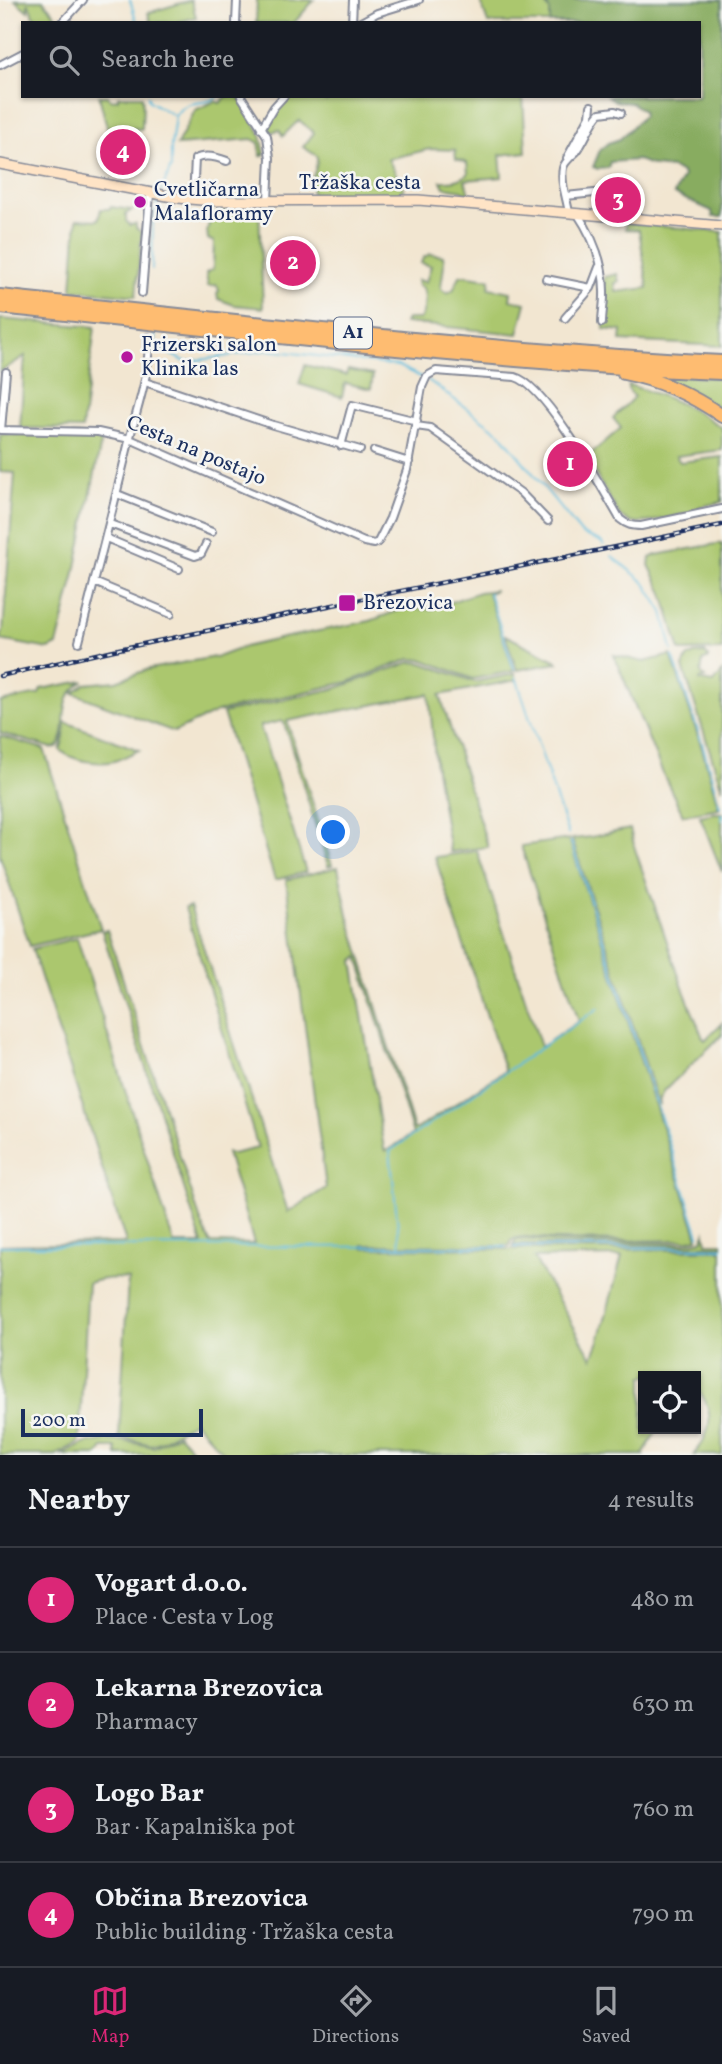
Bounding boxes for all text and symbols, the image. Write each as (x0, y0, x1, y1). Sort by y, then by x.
search box (21, 21, 701, 98)
icon: search (45, 41, 83, 79)
text: Search here (101, 42, 234, 78)
pin: 4 (100, 126, 146, 178)
street label: Tržaška cesta (299, 169, 421, 198)
pin: 3 (595, 174, 641, 226)
place label: Cvetličarna Malafloramy (154, 176, 274, 229)
marker: Cvetličarna Malafloramy (132, 194, 148, 210)
pin: 2 (270, 237, 316, 289)
road number: A1 (334, 318, 372, 348)
place label: Frizerski salon Klinika las (141, 331, 277, 384)
marker: Frizerski salon Klinika las (119, 349, 135, 365)
street label: Cesta na postajo (122, 409, 270, 493)
pin: 1 (547, 438, 593, 490)
place label: Brezovica (363, 589, 454, 618)
marker: Brezovica (337, 593, 357, 613)
your location (316, 815, 350, 849)
map controls (638, 1371, 701, 1434)
button: locate (638, 1371, 701, 1434)
scale bar (21, 1406, 203, 1438)
text: 200 m (32, 1408, 86, 1434)
text: Nearby (28, 1480, 130, 1522)
text: 4 results (608, 1485, 694, 1517)
text: Vogart d.o.o. (95, 1566, 248, 1602)
text: 1 (46, 1584, 56, 1616)
text: 480 m (630, 1584, 694, 1616)
text: Place · Cesta v Log (95, 1602, 274, 1634)
text: Lekarna Brezovica (95, 1671, 323, 1707)
text: 2 (45, 1689, 57, 1721)
text: 630 m (633, 1689, 694, 1721)
text: Pharmacy (95, 1707, 198, 1739)
text: Logo Bar (95, 1776, 204, 1812)
text: 3 (45, 1794, 57, 1826)
text: 760 m (632, 1794, 694, 1826)
text: Bar · Kapalniška pot (95, 1812, 295, 1844)
text: Občina Brezovica (95, 1881, 308, 1917)
text: 4 (44, 1899, 58, 1931)
text: 790 m (632, 1899, 694, 1931)
text: Public building · Tržaška cesta (95, 1917, 394, 1949)
tab: Map (91, 1982, 129, 2050)
tab: Directions (312, 1982, 399, 2050)
tab: Saved (582, 1982, 631, 2050)

